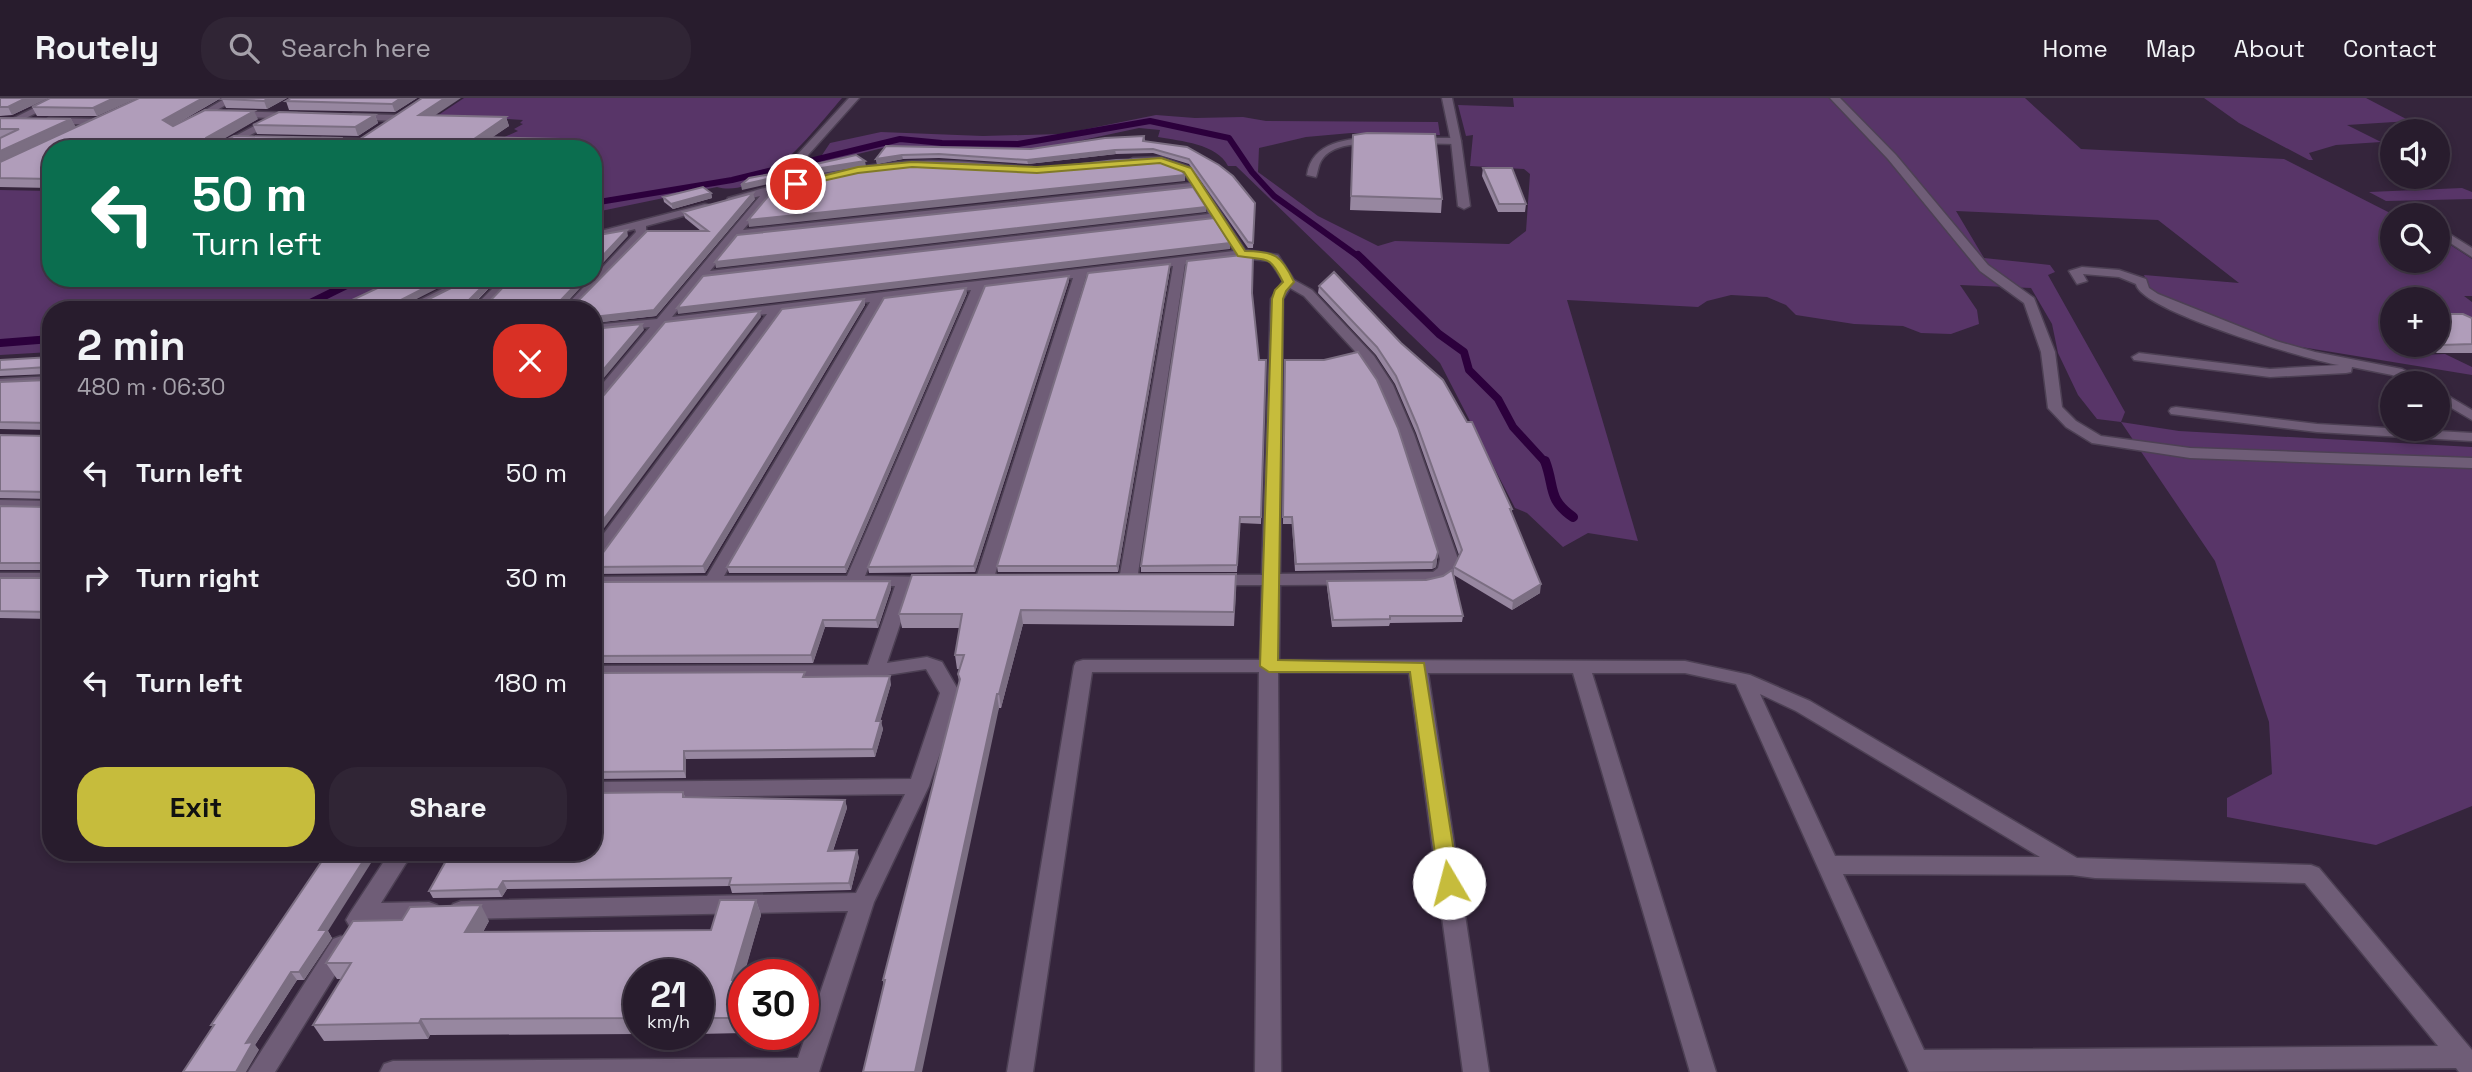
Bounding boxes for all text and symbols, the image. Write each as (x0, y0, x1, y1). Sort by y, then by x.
search box (201, 17, 691, 80)
text: Routely (35, 27, 159, 69)
icon: search (225, 29, 263, 67)
text: Search here (281, 31, 431, 65)
text: Home (2042, 33, 2108, 64)
text: Map (2146, 33, 2196, 64)
text: About (2234, 33, 2305, 64)
text: Contact (2343, 33, 2437, 64)
map controls (2380, 119, 2450, 441)
button: sound (2380, 119, 2450, 189)
pin (766, 154, 826, 214)
text: 50 m (192, 163, 307, 225)
icon: arrive (777, 165, 815, 203)
icon: left (77, 168, 168, 259)
button: search (2380, 203, 2450, 273)
text: Turn left (192, 224, 322, 264)
button: + (2380, 287, 2450, 357)
text: 2 min (77, 319, 186, 372)
button: close (493, 324, 567, 398)
button: − (2380, 371, 2450, 441)
text: 480 m · 06:30 (77, 372, 226, 402)
icon: left (77, 454, 115, 492)
text: Turn left (136, 456, 243, 490)
text: 50 m (506, 456, 567, 490)
icon: right (77, 559, 115, 597)
text: Turn right (136, 561, 260, 595)
text: 30 m (506, 561, 567, 595)
icon: left (77, 664, 115, 702)
text: Turn left (136, 666, 243, 700)
text: 180 m (494, 666, 567, 700)
button: Exit (77, 767, 315, 847)
button: Share (329, 767, 567, 847)
position arrow (1412, 846, 1486, 920)
speed limit sign: 30 (728, 959, 819, 1050)
text: 21 (650, 973, 687, 1017)
text: km/h (647, 1010, 690, 1033)

